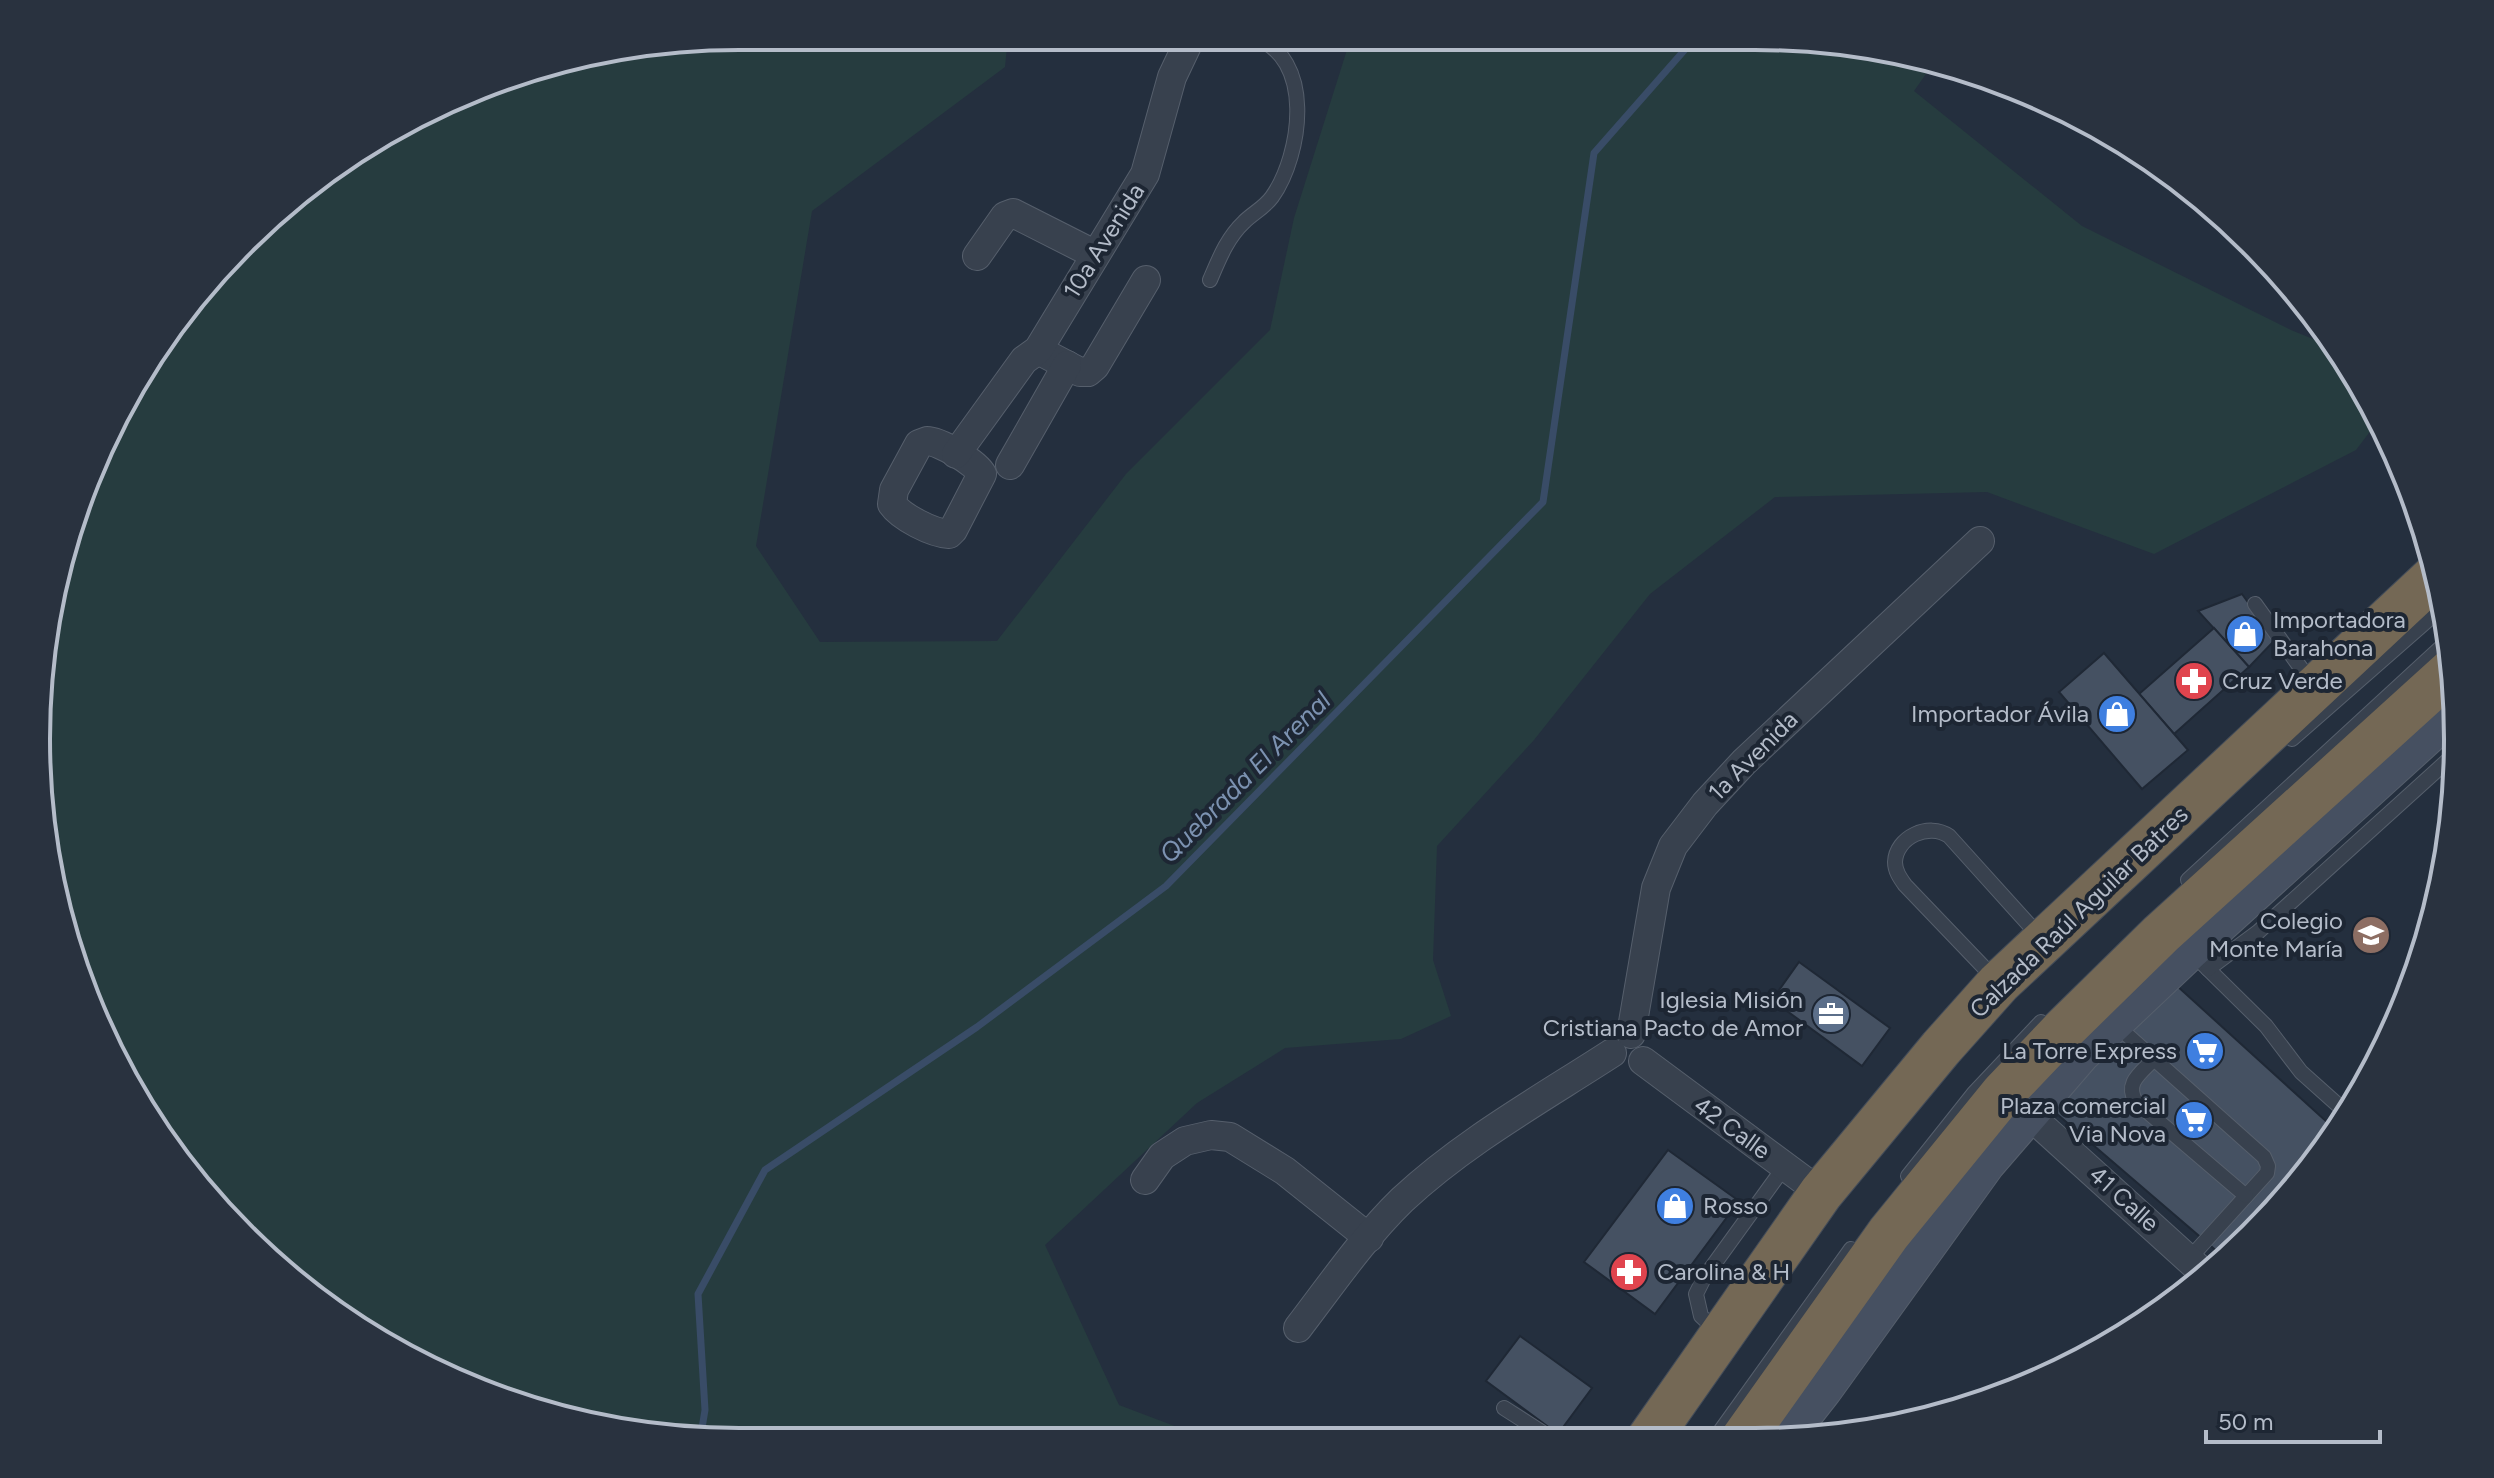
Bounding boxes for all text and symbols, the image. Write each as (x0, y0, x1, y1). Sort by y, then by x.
street label: 10a Avenida (1057, 178, 1150, 304)
place label: Importadora Barahona (2273, 605, 2406, 662)
shop icon: Importadora Barahona (2224, 613, 2266, 655)
pharmacy icon: Cruz Verde (2173, 660, 2215, 702)
place label: Cruz Verde (2222, 666, 2343, 695)
water label: Quebrada El Arenal (1153, 684, 1338, 869)
shop icon: Importador Ávila (2096, 693, 2138, 735)
place label: Importador Ávila (1911, 699, 2089, 728)
street label: 1a Avenida (1702, 705, 1803, 806)
street label: Calzada Raúl Aguilar Batres (1964, 800, 2194, 1023)
place label: Colegio Monte María (2209, 906, 2343, 963)
school or university icon: Colegio Monte María (2350, 914, 2392, 956)
place label: Iglesia Misión Cristiana Pacto de Amor (1543, 985, 1803, 1042)
office icon: Iglesia Misión Cristiana Pacto de Amor (1810, 993, 1852, 1035)
supermarket icon: La Torre Express (2184, 1030, 2226, 1072)
place label: La Torre Express (2002, 1036, 2177, 1065)
street label: 42 Calle (1688, 1090, 1776, 1165)
place label: Plaza comercial Via Nova (2000, 1091, 2166, 1148)
supermarket icon: Plaza comercial Via Nova (2173, 1099, 2215, 1141)
street label: 41 Calle (2083, 1160, 2165, 1237)
shop icon: Rosso (1654, 1185, 1696, 1227)
place label: Rosso (1703, 1191, 1768, 1220)
pharmacy icon: Carolina & H (1608, 1251, 1650, 1293)
place label: Carolina & H (1657, 1257, 1790, 1286)
scale bar (2206, 1394, 2380, 1444)
text: 50 m (2218, 1407, 2274, 1436)

